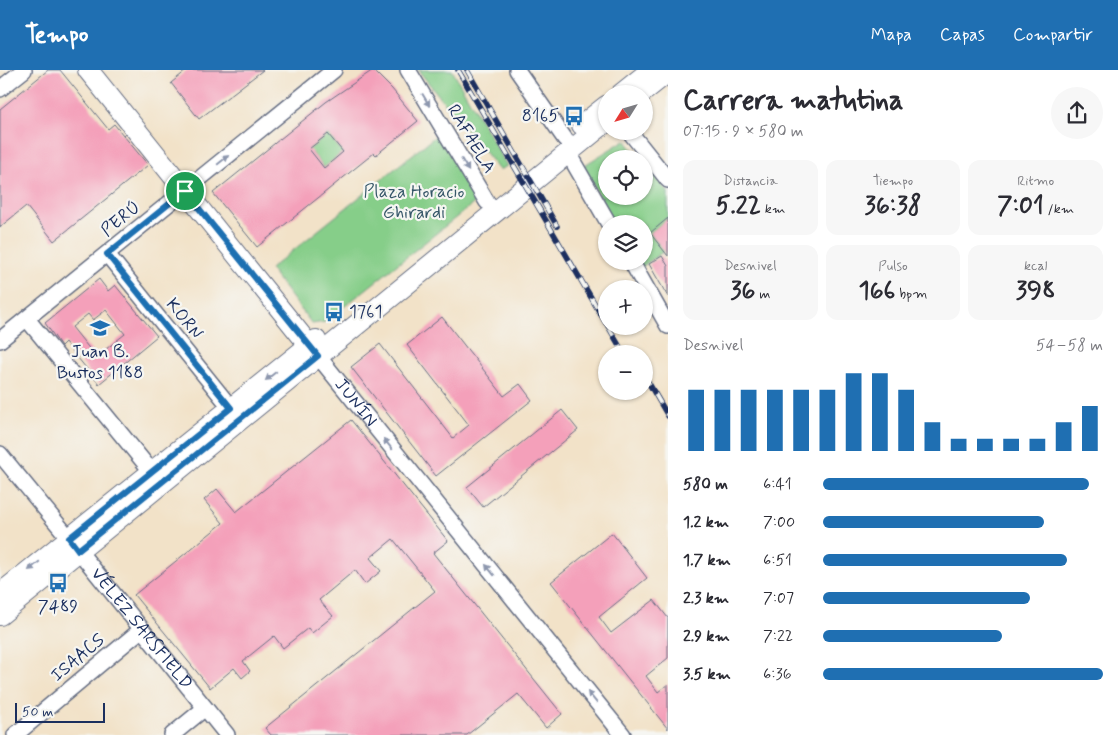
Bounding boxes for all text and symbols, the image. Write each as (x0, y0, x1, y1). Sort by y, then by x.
text: Tempo (25, 20, 89, 51)
text: Mapa (871, 23, 912, 47)
text: Capas (940, 23, 985, 47)
text: Compartir (1013, 23, 1093, 47)
text: Carrera matutina (683, 83, 903, 120)
north arrow (598, 85, 652, 140)
map controls (598, 85, 653, 400)
button: share (1051, 87, 1103, 139)
one-way arrow (421, 93, 430, 106)
street label: RAFAELA (441, 100, 501, 178)
place label: 8165 (522, 104, 559, 128)
bus stop icon: 8165 (563, 105, 585, 127)
text: 07:15 · 9 × 580 m (683, 121, 804, 142)
button: locate (598, 150, 653, 205)
one-way arrow (216, 155, 229, 166)
one-way arrow (461, 159, 470, 172)
pin (164, 170, 206, 212)
text: Distancia (723, 172, 778, 190)
text: Tiempo (873, 172, 913, 190)
text: Ritmo (1017, 172, 1054, 190)
icon: arrive (171, 177, 199, 205)
park label: Plaza Horacio Ghirardi (364, 180, 464, 225)
text: 5.22 (715, 190, 761, 223)
text: 36:38 (865, 190, 921, 223)
text: 7:01 (997, 190, 1044, 223)
street label: PERÚ (96, 196, 146, 242)
text: km (761, 200, 785, 218)
text: /km (1044, 200, 1074, 218)
button: layers (598, 215, 653, 270)
text: Desnivel (724, 257, 777, 275)
text: Pulso (878, 257, 908, 275)
text: kcal (1024, 257, 1047, 275)
text: 36 (730, 275, 755, 308)
text: 166 (859, 275, 895, 308)
text: 398 (1016, 275, 1056, 308)
button: + (598, 280, 653, 335)
text: m (755, 285, 770, 303)
text: bpm (895, 285, 927, 303)
street label: KORN (160, 293, 208, 345)
place label: 1761 (349, 300, 383, 324)
bus stop icon: 1761 (323, 301, 345, 323)
school or university icon: Juan B. Bustos 1188 (89, 317, 111, 339)
text: Desnivel (683, 335, 743, 356)
text: 54–58 m (1036, 335, 1103, 356)
place label: Juan B. Bustos 1188 (57, 340, 143, 385)
button: − (598, 345, 653, 400)
one-way arrow (265, 370, 278, 381)
street label: JUNÍN (329, 373, 383, 432)
one-way arrow (383, 438, 394, 451)
text: 580 m (683, 474, 728, 495)
text: 6:41 (763, 474, 792, 495)
text: 1.2 km (683, 512, 729, 533)
text: 7:00 (763, 512, 795, 533)
text: 1.7 km (683, 550, 731, 571)
text: 6:51 (763, 550, 792, 571)
one-way arrow (28, 561, 41, 572)
street label: VÉLEZ SARSFIELD (85, 563, 198, 695)
one-way arrow (485, 564, 496, 577)
bus stop icon: 7489 (47, 572, 69, 594)
text: 2.3 km (683, 588, 729, 609)
text: 7:07 (763, 588, 794, 609)
place label: 7489 (38, 595, 78, 619)
text: 2.9 km (683, 626, 730, 647)
text: 7:22 (763, 626, 793, 647)
street label: ISAACS (46, 629, 110, 687)
text: 3.5 km (683, 664, 731, 685)
text: 6:36 (763, 664, 792, 685)
one-way arrow (587, 691, 598, 704)
scale bar (15, 700, 105, 723)
text: 50 m (22, 703, 53, 721)

